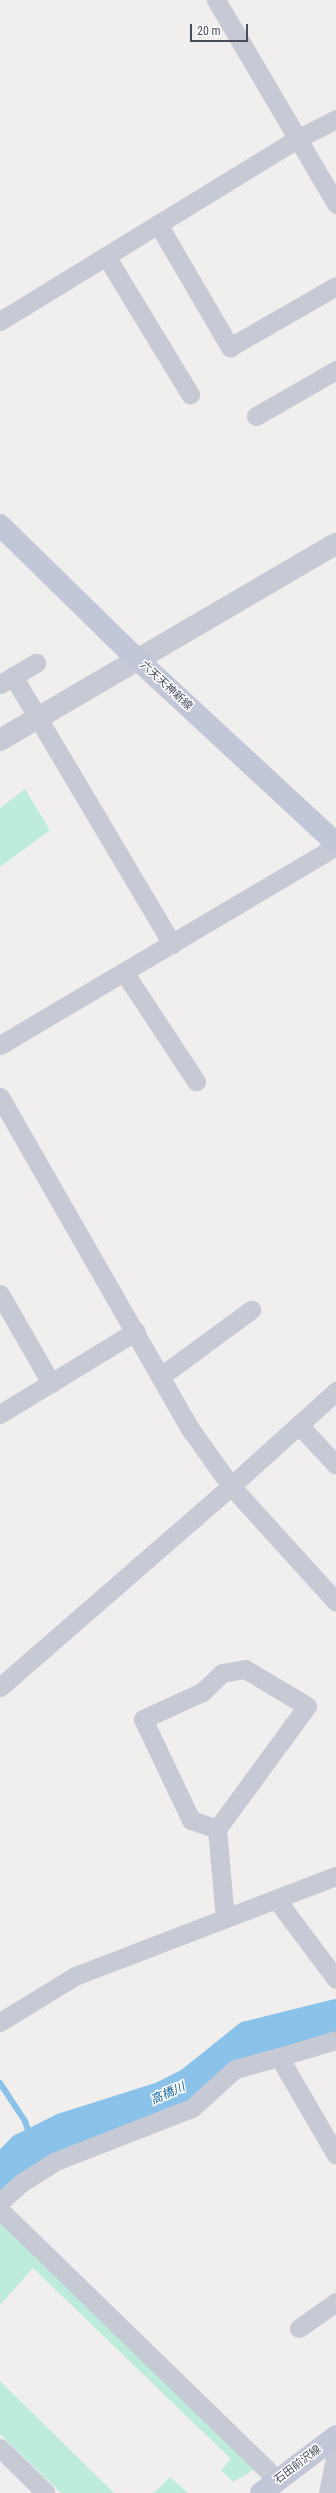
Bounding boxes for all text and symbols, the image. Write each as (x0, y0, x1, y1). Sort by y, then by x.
scale bar (192, 16, 250, 42)
text: 20 m (197, 24, 221, 38)
street label: 六天天神新線 (137, 659, 195, 713)
water label: 高橋川 (149, 2080, 187, 2108)
street label: 石田前沢線 (272, 2443, 324, 2487)

